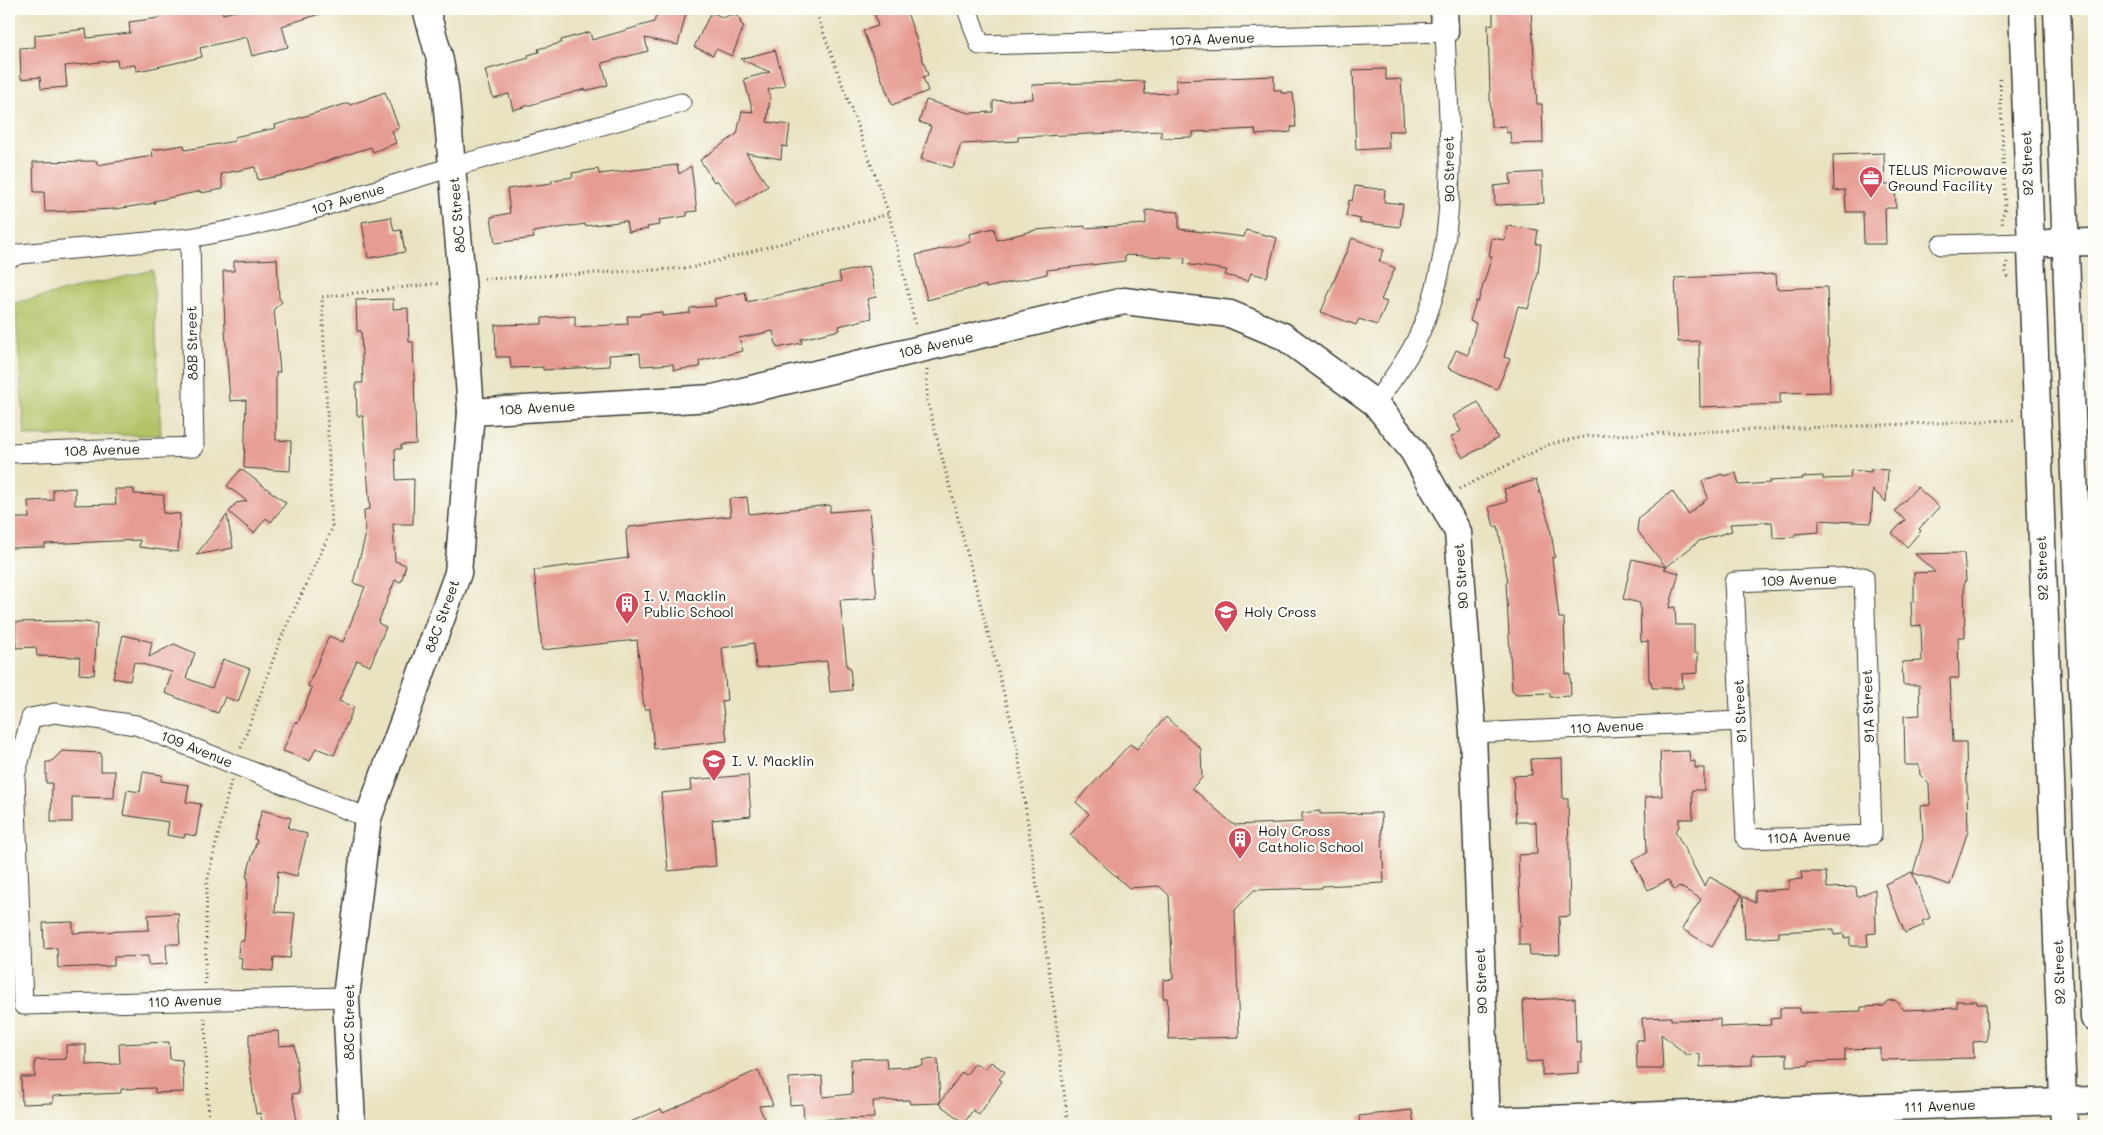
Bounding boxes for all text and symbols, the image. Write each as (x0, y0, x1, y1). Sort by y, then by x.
street label: 107A Avenue (1169, 28, 1255, 49)
street label: 92 Street (2016, 130, 2037, 196)
street label: 90 Street (1438, 136, 1459, 202)
place label: TELUS Microwave Ground Facility (1888, 160, 2008, 195)
office icon: TELUS Microwave Ground Facility (1858, 165, 1884, 199)
street label: 88C Street (444, 176, 469, 254)
street label: 107 Avenue (309, 178, 387, 219)
street label: 88B Street (181, 306, 202, 381)
street label: 108 Avenue (897, 327, 975, 362)
street label: 108 Avenue (498, 396, 576, 419)
street label: 108 Avenue (64, 439, 140, 460)
street label: 92 Street (2031, 535, 2052, 601)
street label: 90 Street (1449, 542, 1472, 610)
street label: 109 Avenue (1761, 569, 1837, 590)
street label: 88C Street (420, 577, 463, 655)
place label: I. V. Macklin Public School (644, 586, 734, 621)
building icon: I. V. Macklin Public School (614, 591, 640, 625)
school or university icon: Holy Cross (1213, 599, 1239, 633)
place label: Holy Cross (1244, 602, 1317, 621)
street label: 91A Street (1857, 669, 1878, 743)
street label: 91 Street (1728, 679, 1751, 743)
street label: 110 Avenue (1569, 715, 1644, 738)
street label: 109 Avenue (158, 725, 236, 772)
school or university icon: I. V. Macklin (701, 748, 727, 782)
place label: I. V. Macklin (732, 751, 814, 770)
place label: Holy Cross Catholic School (1258, 821, 1364, 856)
building icon: Holy Cross Catholic School (1227, 826, 1253, 860)
street label: 110A Avenue (1767, 826, 1851, 847)
street label: 92 Street (2048, 939, 2069, 1005)
street label: 90 Street (1470, 948, 1491, 1014)
street label: 88C Street (339, 984, 358, 1060)
street label: 110 Avenue (148, 990, 222, 1011)
street label: 111 Avenue (1904, 1095, 1976, 1116)

